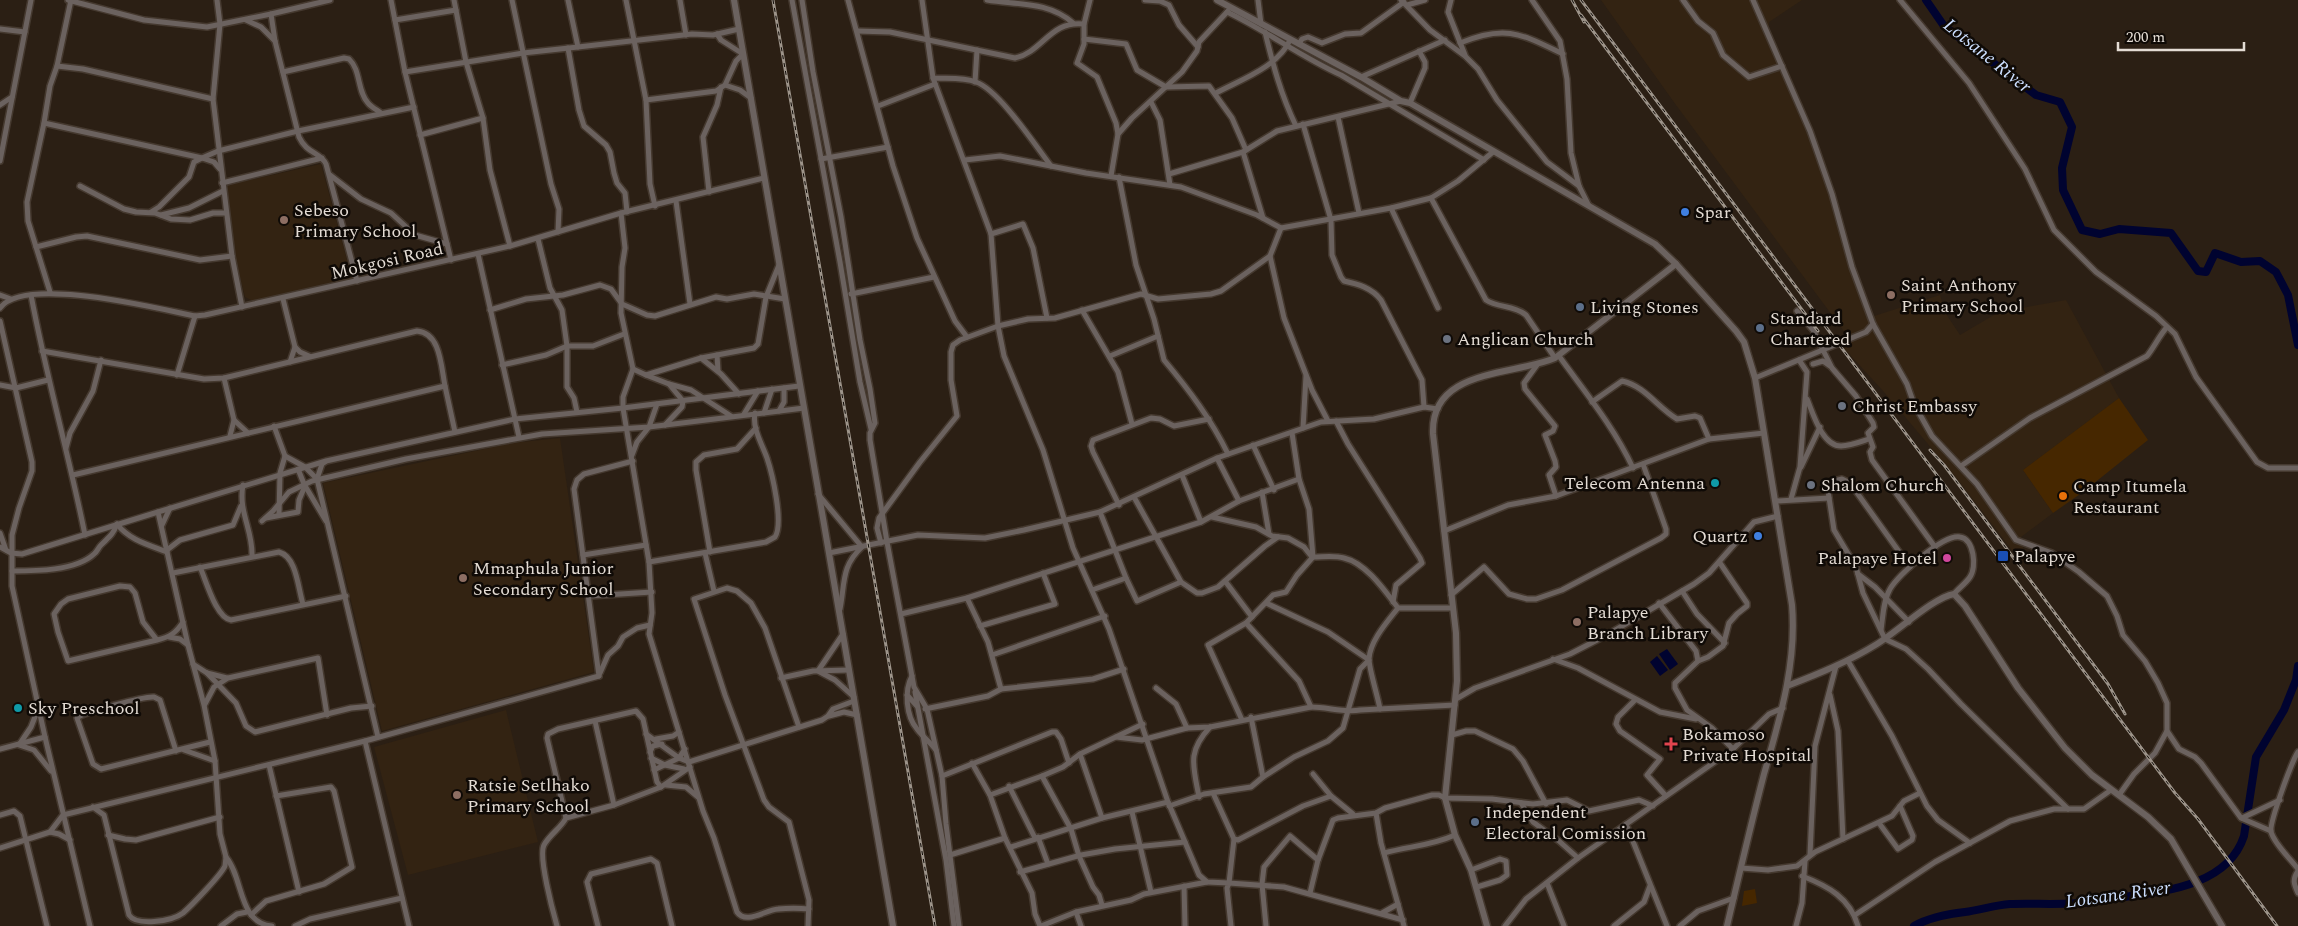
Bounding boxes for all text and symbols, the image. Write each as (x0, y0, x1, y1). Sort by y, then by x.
water label: Lotsane River (1937, 11, 2038, 101)
scale bar (2118, 20, 2244, 52)
text: 200 m (2126, 26, 2165, 49)
place label: Sebeso Primary School (294, 197, 416, 245)
place label: Spar (1695, 199, 1731, 226)
marker: Spar (1679, 206, 1691, 218)
marker: Sebeso Primary School (278, 214, 290, 226)
street label: Mokgosi Road (328, 235, 446, 287)
place label: Saint Anthony Primary School (1901, 272, 2023, 320)
marker: Saint Anthony Primary School (1885, 289, 1897, 301)
place label: Living Stones (1590, 294, 1699, 321)
marker: Living Stones (1574, 301, 1586, 313)
place label: Standard Chartered (1770, 305, 1850, 353)
marker: Standard Chartered (1754, 322, 1766, 334)
place label: Anglican Church (1457, 326, 1594, 353)
marker: Anglican Church (1441, 333, 1453, 345)
place label: Christ Embassy (1852, 393, 1978, 420)
marker: Christ Embassy (1836, 400, 1848, 412)
place label: Telecom Antenna (1564, 470, 1705, 497)
place label: Shalom Church (1821, 472, 1945, 499)
place label: Camp Itumela Restaurant (2073, 473, 2187, 521)
marker: Telecom Antenna (1709, 477, 1721, 489)
marker: Shalom Church (1805, 479, 1817, 491)
marker: Camp Itumela Restaurant (2057, 490, 2069, 502)
place label: Quartz (1692, 523, 1748, 550)
marker: Quartz (1752, 530, 1764, 542)
place label: Palapye (2014, 543, 2076, 570)
place label: Palapaye Hotel (1818, 545, 1937, 572)
marker: Palapye (1996, 549, 2010, 563)
marker: Palapaye Hotel (1941, 552, 1953, 564)
place label: Mmaphula Junior Secondary School (473, 555, 614, 603)
marker: Mmaphula Junior Secondary School (457, 572, 469, 584)
place label: Palapye Branch Library (1587, 599, 1709, 647)
marker: Palapye Branch Library (1571, 616, 1583, 628)
place label: Sky Preschool (28, 695, 140, 722)
marker: Sky Preschool (12, 702, 24, 714)
place label: Bokamoso Private Hospital (1682, 721, 1811, 769)
marker: Bokamoso Private Hospital (1664, 737, 1678, 751)
place label: Ratsie Setlhako Primary School (467, 772, 590, 820)
marker: Ratsie Setlhako Primary School (451, 789, 463, 801)
place label: Independent Electoral Comission (1485, 799, 1646, 847)
marker: Independent Electoral Comission (1469, 816, 1481, 828)
water label: Lotsane River (2063, 873, 2173, 917)

